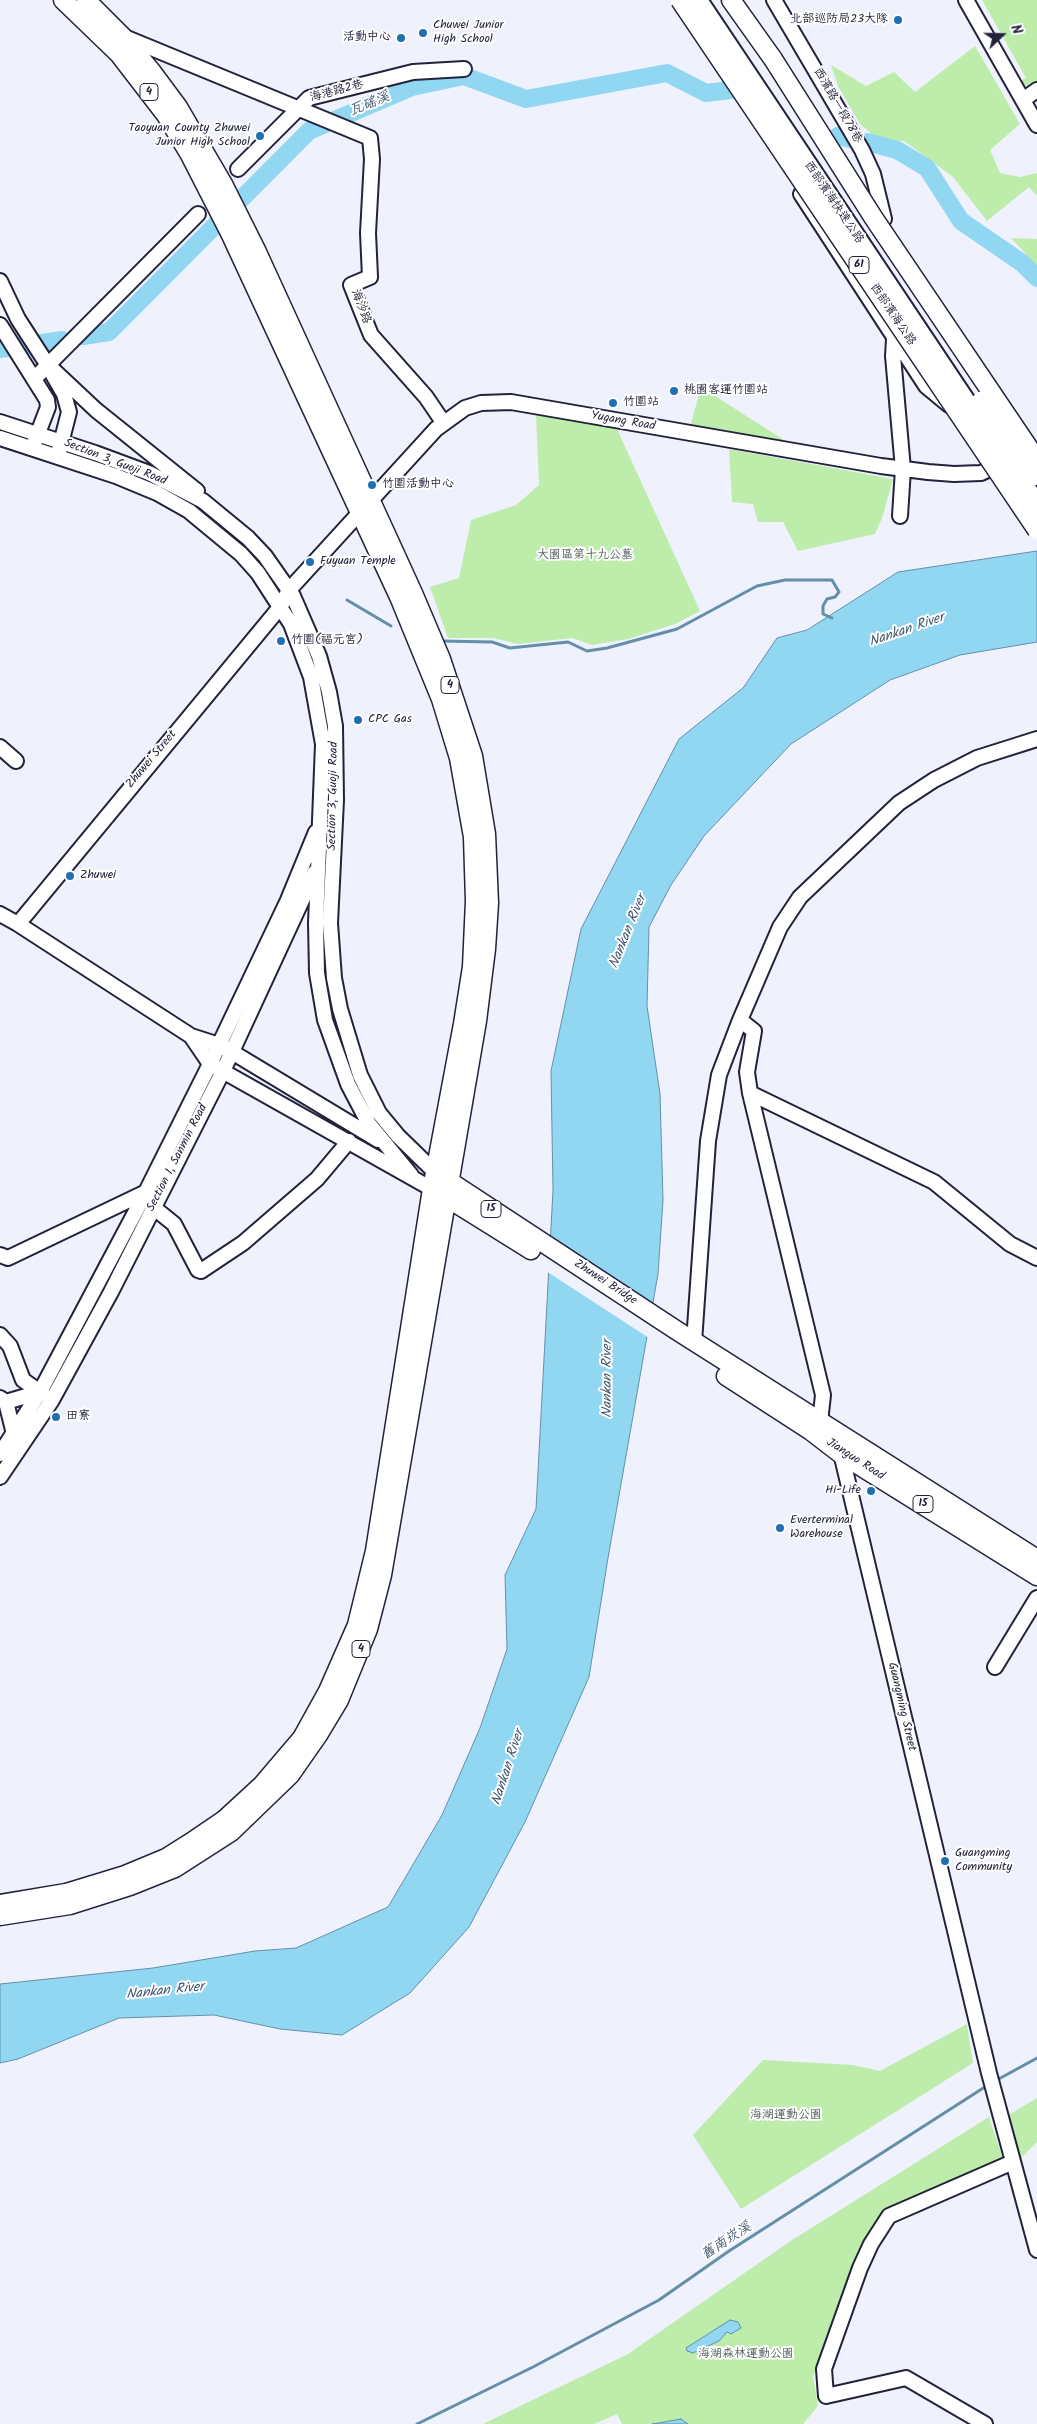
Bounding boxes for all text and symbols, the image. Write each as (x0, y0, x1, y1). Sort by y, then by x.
north arrow (977, 10, 1027, 60)
place label: 北部巡防局23大隊 (790, 13, 888, 27)
marker: 北部巡防局23大隊 (892, 14, 904, 26)
place label: Chuwei Junior High School (433, 19, 504, 47)
text: N (1004, 22, 1028, 38)
marker: Chuwei Junior High School (417, 27, 429, 39)
place label: 活動中心 (343, 31, 391, 45)
marker: 活動中心 (395, 32, 407, 44)
street label: 西濱路一段78巷 (810, 66, 864, 146)
street label: 海港路2巷 (309, 78, 365, 106)
road number: 4 (140, 84, 158, 100)
water label: 瓦磘溪 (347, 89, 393, 121)
place label: Taoyuan County Zhuwei Junior High School (128, 122, 250, 150)
marker: Taoyuan County Zhuwei Junior High School (254, 130, 266, 142)
street label: 西部濱海快速公路 (800, 159, 866, 247)
road number: 61 (849, 256, 869, 274)
street label: 西部濱海公路 (866, 281, 918, 349)
street label: 海沙路 (347, 288, 373, 326)
place label: 桃園客運竹圍站 (684, 384, 768, 398)
marker: 桃園客運竹圍站 (668, 385, 680, 397)
place label: 竹圍站 (623, 396, 659, 410)
marker: 竹圍站 (607, 397, 619, 409)
street label: Yugang Road (590, 409, 656, 435)
street label: Section 3, Guoji Road (62, 437, 168, 489)
place label: 竹圍活動中心 (382, 478, 454, 492)
marker: 竹圍活動中心 (366, 479, 378, 491)
park label: 大園區第十九公墓 (537, 549, 633, 563)
place label: Fuyuan Temple (320, 555, 396, 569)
marker: Fuyuan Temple (304, 556, 316, 568)
water label: Nankan River (867, 610, 947, 652)
place label: 竹圍(福元宮) (291, 634, 363, 648)
marker: 竹圍(福元宮) (275, 635, 287, 647)
road number: 4 (441, 676, 459, 694)
place label: CPC Gas (368, 713, 412, 727)
marker: CPC Gas (352, 714, 364, 726)
street label: Zhuwei Street (124, 728, 180, 792)
street label: Section 3, Guoji Road (326, 741, 342, 851)
place label: Zhuwei (80, 869, 116, 883)
marker: Zhuwei (64, 870, 76, 882)
water label: Nankan River (607, 893, 651, 971)
street label: Section 1, Sanmin Road (145, 1102, 211, 1214)
road number: 15 (481, 1200, 501, 1218)
street label: Zhuwei Bridge (571, 1257, 639, 1309)
water label: Nankan River (601, 1340, 617, 1418)
place label: 田寮 (66, 1410, 90, 1424)
marker: 田寮 (50, 1411, 62, 1423)
street label: Jianguo Road (823, 1436, 887, 1484)
place label: Hi-Life (825, 1484, 861, 1498)
marker: Hi-Life (865, 1485, 877, 1497)
road number: 15 (913, 1496, 933, 1512)
place label: Everterminal Warehouse (790, 1514, 853, 1542)
marker: Everterminal Warehouse (774, 1522, 786, 1534)
road number: 4 (352, 1640, 370, 1658)
street label: Guangming Street (884, 1661, 918, 1753)
water label: Nankan River (489, 1728, 529, 1808)
place label: Guangming Community (955, 1847, 1012, 1875)
marker: Guangming Community (939, 1855, 951, 1867)
water label: Nankan River (125, 1980, 205, 2004)
park label: 海湖運動公園 (750, 2109, 822, 2123)
water label: 舊南崁溪 (699, 2220, 755, 2264)
park label: 海湖森林運動公園 (698, 2348, 794, 2362)

